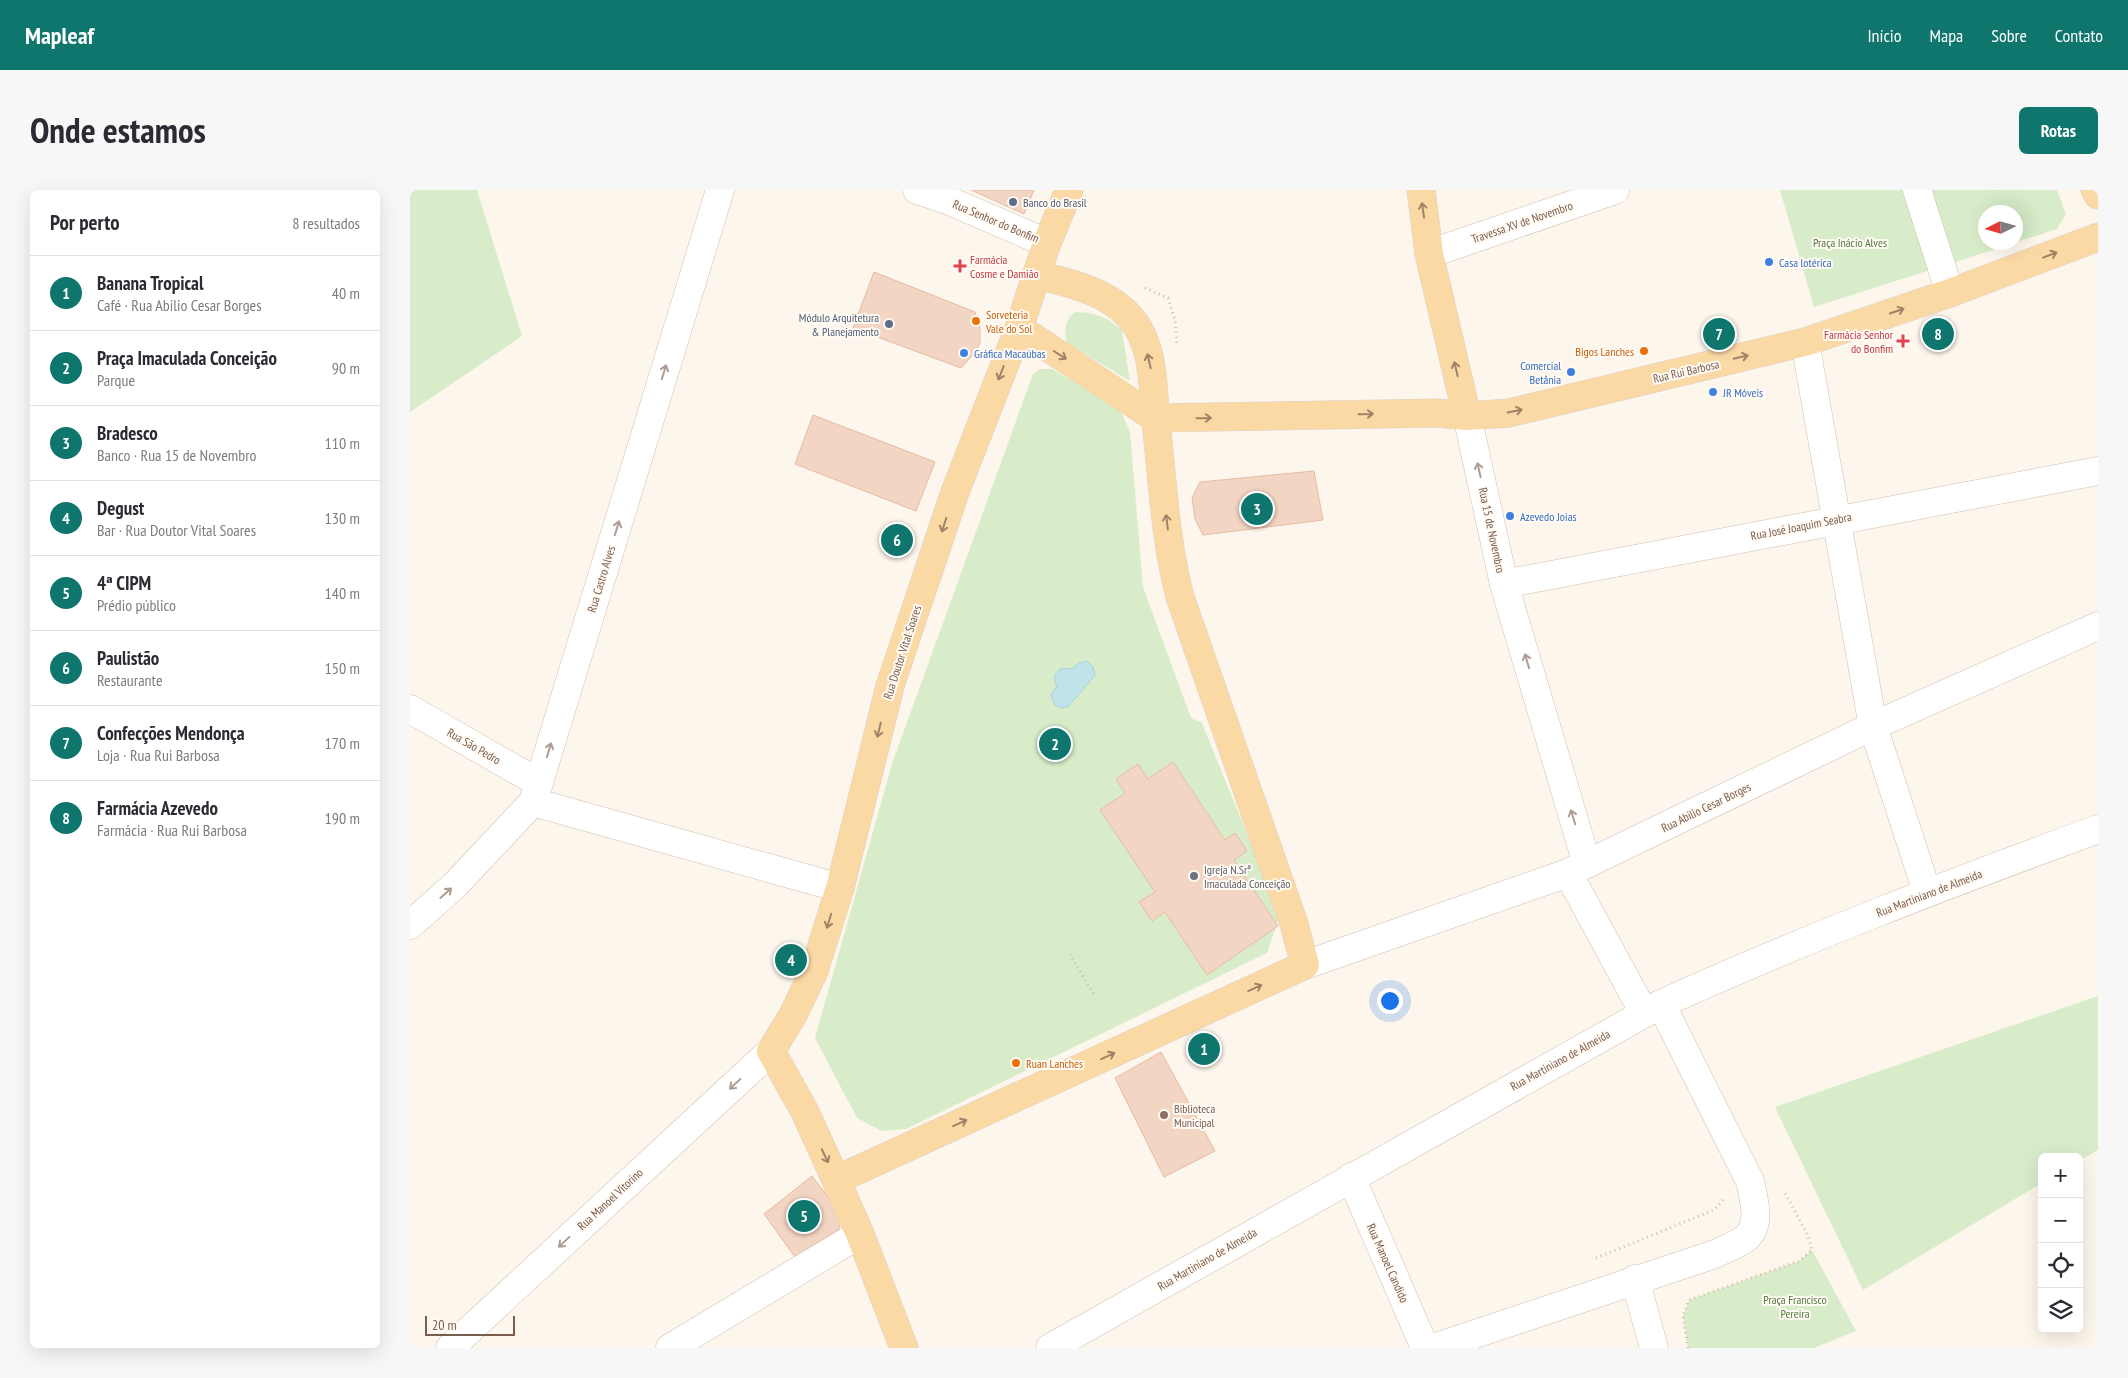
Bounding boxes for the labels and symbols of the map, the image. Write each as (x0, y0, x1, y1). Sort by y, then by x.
place label: Banco do Brasil (1023, 195, 1087, 210)
street label: Rua Senhor do Bonfim (951, 196, 1041, 246)
marker: Banco do Brasil (1007, 196, 1019, 208)
street label: Travessa XV de Novembro (1469, 198, 1575, 246)
one-way arrow (1418, 202, 1428, 218)
north arrow (1978, 205, 2023, 250)
park label: Praça Inácio Alves (1813, 235, 1887, 250)
one-way arrow (2041, 250, 2057, 259)
place label: Farmácia Cosme e Damião (970, 252, 1039, 281)
place label: Casa lotérica (1779, 255, 1832, 270)
marker: Casa lotérica (1763, 256, 1775, 268)
marker: Farmácia Cosme e Damião (954, 260, 966, 272)
one-way arrow (1889, 306, 1904, 315)
place label: Sorveteria Vale do Sol (985, 307, 1032, 336)
place label: Módulo Arquitetura & Planejamento (799, 310, 879, 339)
marker: Sorveteria Vale do Sol (970, 315, 982, 327)
pin: 7 (1703, 315, 1735, 353)
pin: 8 (1922, 315, 1954, 353)
marker: Módulo Arquitetura & Planejamento (883, 318, 895, 330)
place label: Farmácia Senhor do Bonfim (1824, 327, 1894, 356)
marker: Farmácia Senhor do Bonfim (1897, 335, 1909, 347)
place label: Bigos Lanches (1575, 344, 1634, 359)
marker: Bigos Lanches (1638, 345, 1650, 357)
place label: Gráfica Macaúbas (974, 346, 1046, 361)
marker: Gráfica Macaúbas (958, 347, 970, 359)
one-way arrow (1052, 350, 1066, 360)
one-way arrow (1733, 352, 1749, 362)
one-way arrow (1144, 353, 1153, 369)
street label: Rua Rui Barbosa (1651, 356, 1721, 386)
place label: Comercial Betânia (1520, 358, 1561, 387)
one-way arrow (1451, 361, 1460, 377)
one-way arrow (660, 365, 670, 381)
one-way arrow (996, 365, 1005, 380)
marker: Comercial Betânia (1565, 366, 1577, 378)
place label: JR Móveis (1722, 385, 1763, 400)
marker: JR Móveis (1707, 386, 1719, 398)
one-way arrow (1507, 406, 1523, 416)
one-way arrow (1358, 410, 1374, 419)
one-way arrow (1196, 413, 1212, 423)
one-way arrow (1474, 462, 1483, 478)
street label: Rua 15 de Novembro (1476, 486, 1508, 574)
pin: 3 (1241, 490, 1273, 528)
place label: Azevedo Joias (1520, 509, 1577, 524)
street label: Rua José Joaquim Seabra (1749, 509, 1853, 543)
marker: Azevedo Joias (1504, 510, 1516, 522)
one-way arrow (1162, 514, 1172, 530)
one-way arrow (938, 517, 948, 533)
one-way arrow (613, 520, 622, 536)
pin: 6 (881, 521, 913, 559)
street label: Rua Castro Alves (584, 544, 618, 614)
street label: Rua Doutor Vital Soares (880, 603, 924, 701)
one-way arrow (1521, 654, 1531, 670)
one-way arrow (874, 722, 883, 738)
street label: Rua São Pedro (444, 725, 504, 767)
pin: 2 (1039, 725, 1071, 763)
one-way arrow (545, 742, 555, 758)
street label: Rua Abilio Cesar Borges (1659, 779, 1753, 835)
one-way arrow (1568, 809, 1578, 825)
place label: Igreja N.Srª Imaculada Conceição (1204, 862, 1291, 891)
street label: Rua Martiniano de Almeida (1874, 866, 1984, 920)
marker: Igreja N.Srª Imaculada Conceição (1188, 870, 1200, 882)
one-way arrow (440, 887, 453, 898)
one-way arrow (824, 913, 834, 929)
pin: 4 (775, 941, 807, 979)
one-way arrow (1247, 982, 1262, 992)
your location (1377, 988, 1403, 1014)
street label: Rua Martiniano de Almeida (1507, 1026, 1613, 1094)
pin: 1 (1188, 1030, 1220, 1068)
one-way arrow (1100, 1050, 1115, 1060)
place label: Ruan Lanches (1026, 1056, 1083, 1071)
marker: Ruan Lanches (1010, 1057, 1022, 1069)
one-way arrow (729, 1078, 741, 1090)
place label: Biblioteca Municipal (1174, 1101, 1215, 1130)
marker: Biblioteca Municipal (1158, 1109, 1170, 1121)
one-way arrow (952, 1118, 967, 1128)
one-way arrow (821, 1148, 830, 1163)
street label: Rua Manoel Vitorino (574, 1165, 646, 1233)
pin: 5 (788, 1197, 820, 1235)
street label: Rua Manoel Candido (1364, 1221, 1412, 1305)
street label: Rua Martiniano de Almeida (1155, 1224, 1259, 1294)
one-way arrow (558, 1236, 571, 1248)
park label: Praça Francisco Pereira (1763, 1292, 1827, 1321)
scale bar (425, 1313, 515, 1336)

